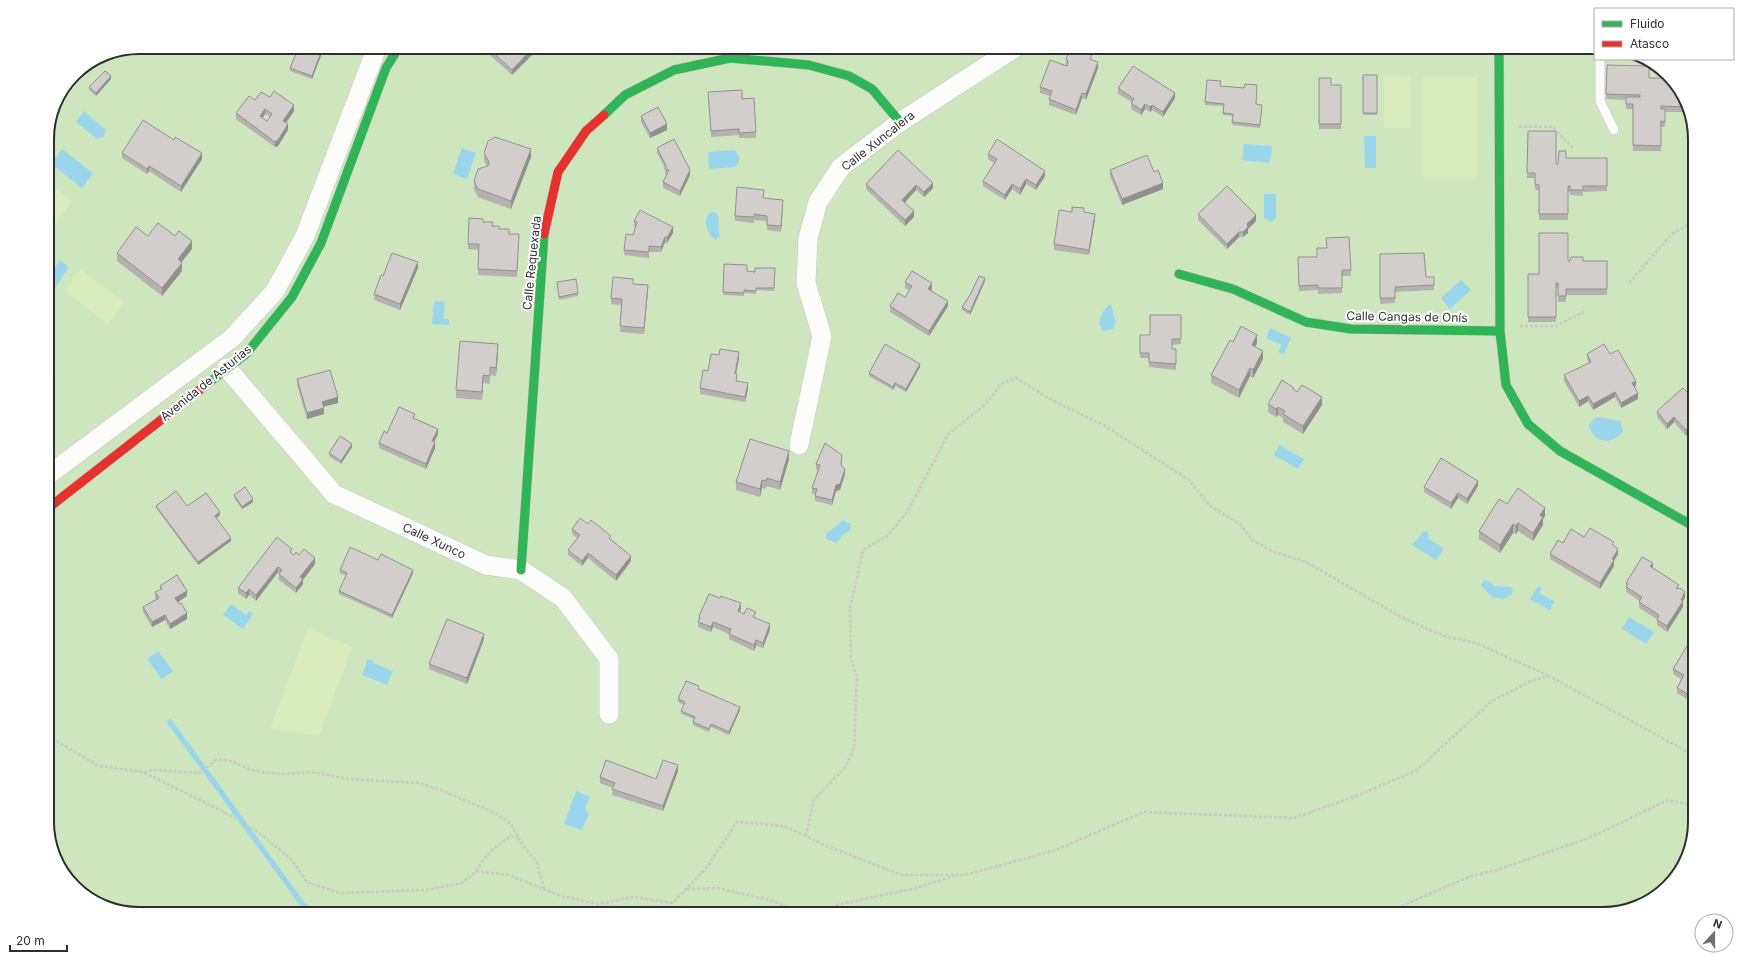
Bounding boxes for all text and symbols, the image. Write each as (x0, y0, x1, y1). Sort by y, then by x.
legend (1594, 8, 1734, 60)
text: Fluido (1630, 16, 1665, 31)
text: Atasco (1630, 36, 1669, 51)
street label: Calle Xuncalera (838, 107, 917, 174)
street label: Calle Requexada (519, 215, 544, 311)
street label: Calle Cangas de Onís (1346, 308, 1468, 325)
street label: Avenida de Asturias (157, 341, 254, 424)
street label: Calle Xunco (400, 519, 468, 562)
north arrow (1694, 913, 1734, 953)
text: N (1711, 916, 1724, 932)
scale bar (10, 927, 67, 953)
text: 20 m (16, 933, 45, 948)

